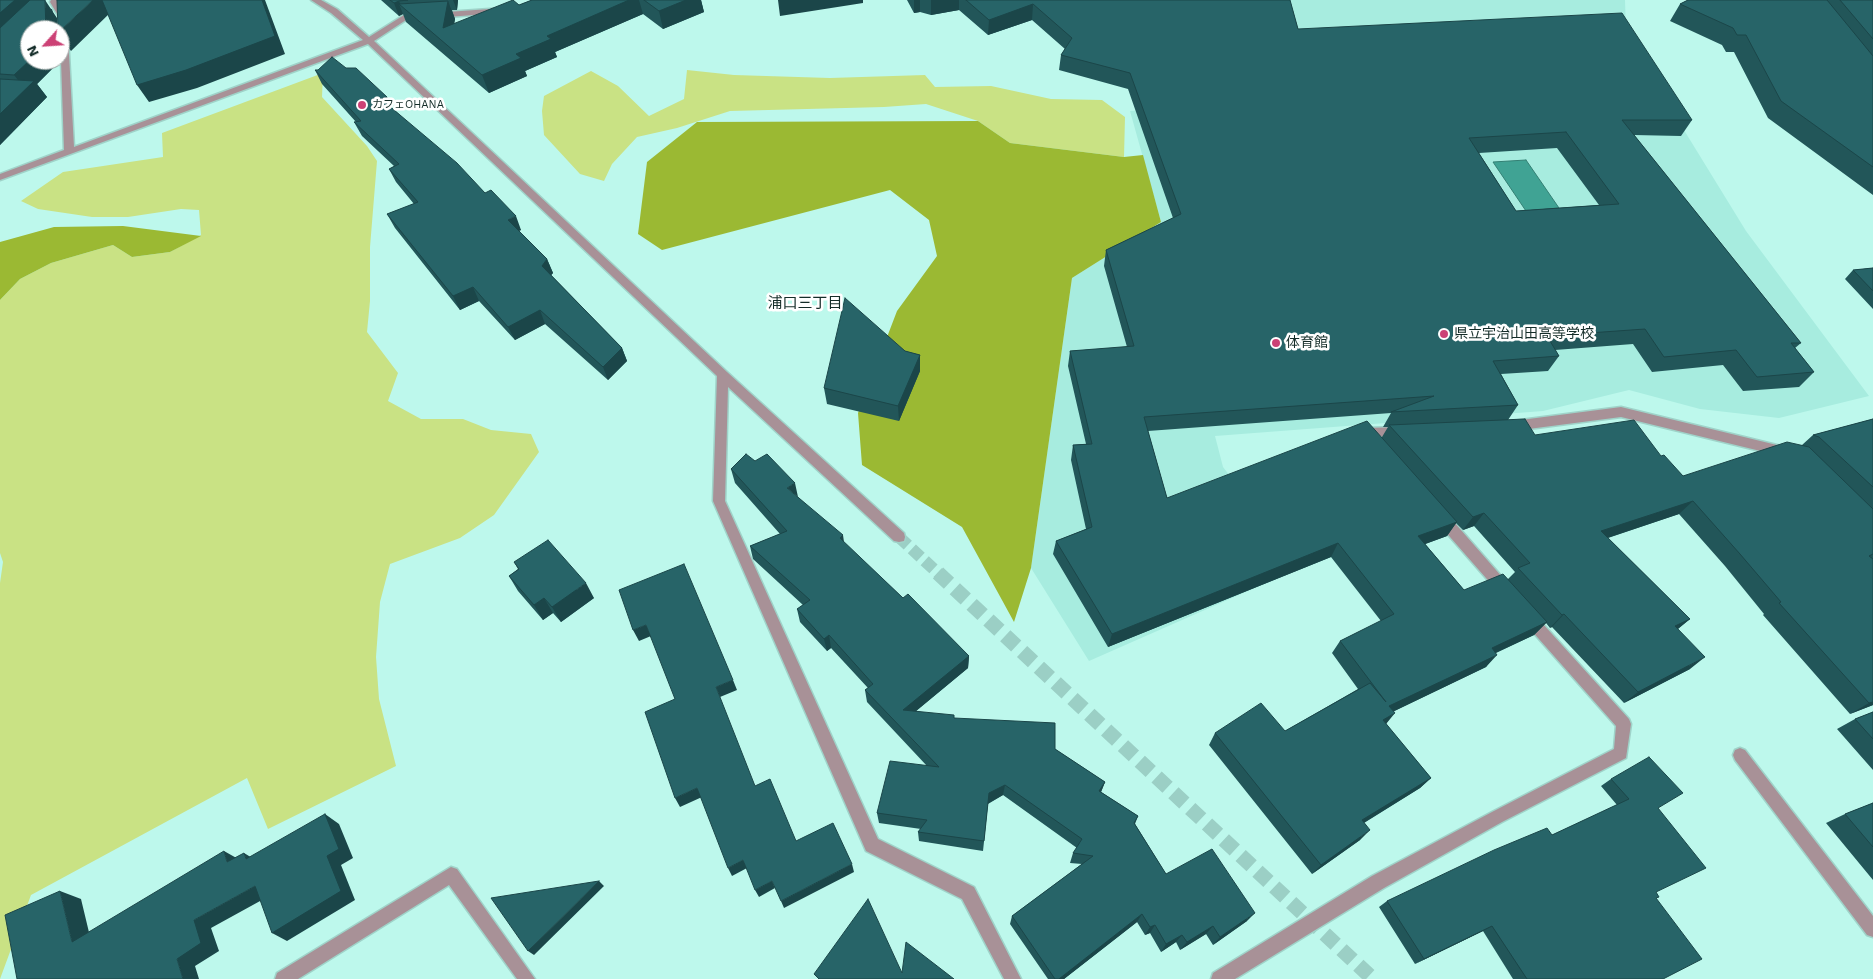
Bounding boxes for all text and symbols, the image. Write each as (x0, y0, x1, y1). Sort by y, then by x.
north arrow (20, 20, 70, 70)
text: N (23, 43, 42, 59)
place label: カフェOHANA (372, 98, 444, 112)
marker: カフェOHANA (356, 99, 368, 111)
district label: 浦口三丁目 (768, 295, 842, 313)
place label: 県立宇治山田高等学校 (1454, 326, 1594, 342)
marker: 県立宇治山田高等学校 (1438, 328, 1450, 340)
place label: 体育館 (1286, 335, 1328, 351)
marker: 体育館 (1270, 337, 1282, 349)

